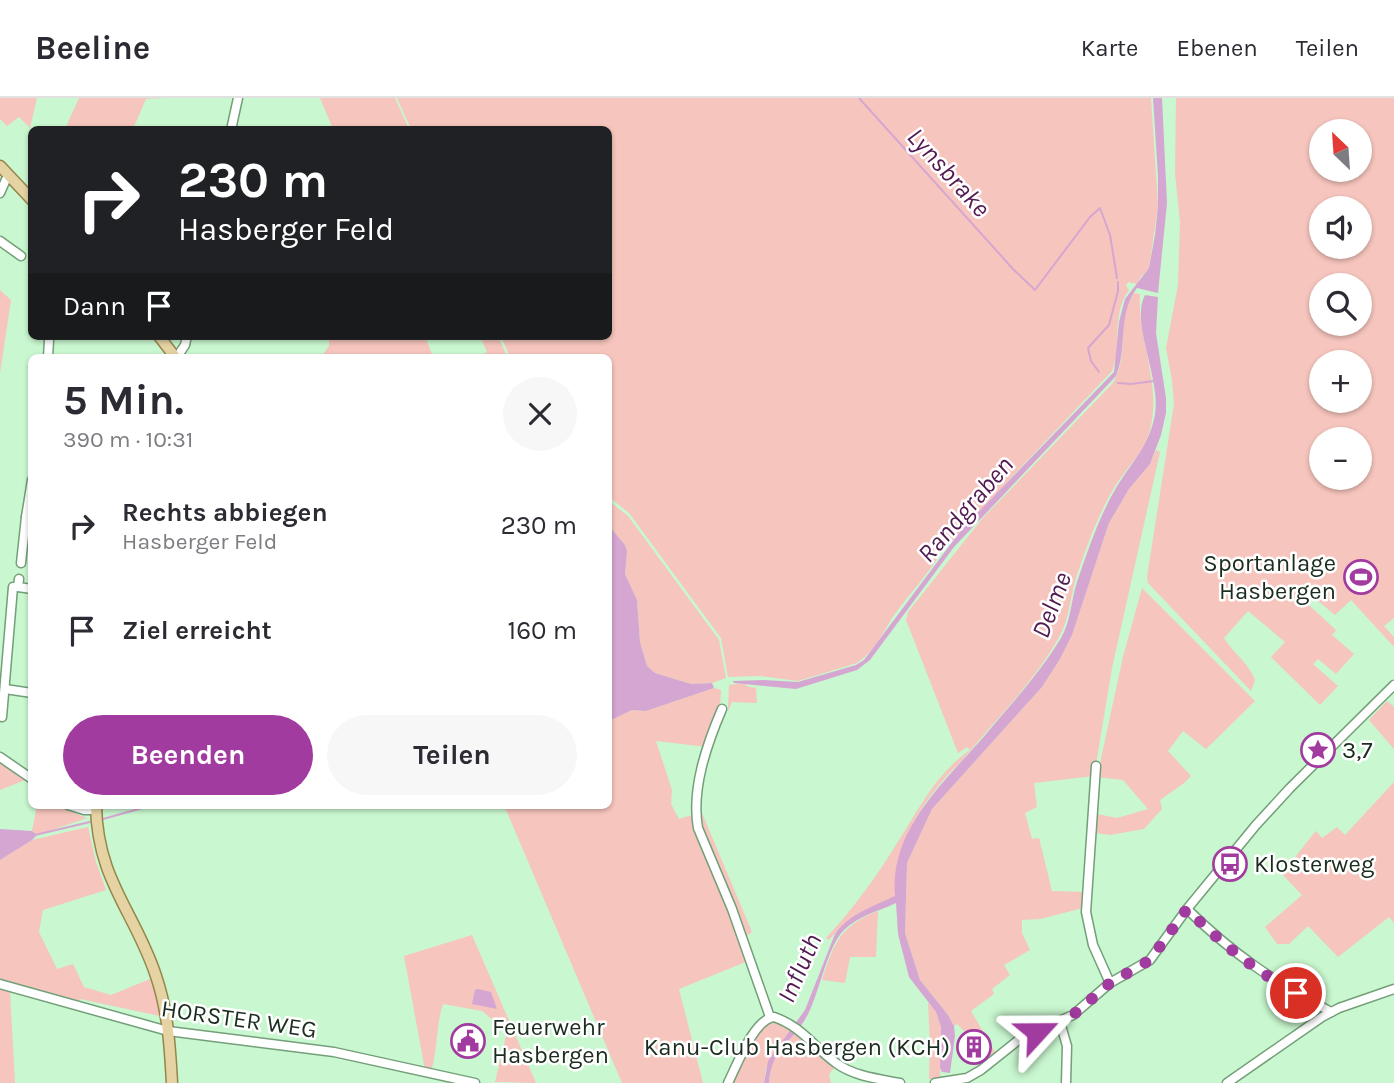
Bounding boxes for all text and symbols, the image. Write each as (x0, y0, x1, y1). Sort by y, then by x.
text: Beeline (35, 29, 150, 67)
text: Karte (1081, 34, 1138, 62)
text: Ebenen (1176, 34, 1258, 62)
text: Teilen (1296, 34, 1359, 62)
north arrow (1309, 119, 1372, 182)
map controls (1309, 119, 1372, 490)
water label: Lynsbrake (901, 121, 997, 223)
text: 230 m (178, 152, 328, 209)
icon: right (63, 154, 154, 245)
button: sound (1309, 196, 1372, 259)
text: Hasberger Feld (178, 211, 394, 248)
button: search (1309, 273, 1372, 336)
icon: arrive (140, 287, 178, 325)
text: Dann (63, 291, 126, 322)
button: + (1309, 350, 1372, 413)
text: 5 Min. (63, 375, 184, 425)
button: close (503, 377, 577, 451)
text: 390 m · 10:31 (63, 426, 193, 453)
button: − (1309, 427, 1372, 490)
water label: Randgraben (911, 450, 1020, 569)
text: Rechts abbiegen (122, 497, 328, 528)
icon: right (63, 507, 101, 545)
text: 230 m (501, 510, 577, 541)
text: Hasberger Feld (122, 528, 277, 555)
place label: Sportanlage Hasbergen (1203, 549, 1336, 605)
sports icon: Sportanlage Hasbergen (1342, 558, 1380, 596)
water label: Delme (1025, 568, 1078, 642)
icon: arrive (63, 612, 101, 650)
text: Ziel erreicht (122, 615, 272, 646)
text: 160 m (508, 615, 577, 646)
button: Beenden (63, 715, 313, 795)
button: Teilen (327, 715, 577, 795)
place icon: 3,7 (1299, 731, 1337, 769)
place label: 3,7 (1342, 736, 1372, 764)
bus stop icon: Klosterweg (1211, 845, 1249, 883)
place label: Klosterweg (1254, 850, 1375, 878)
water label: Influth (771, 929, 828, 1008)
pin (1266, 963, 1326, 1023)
icon: arrive (1277, 974, 1315, 1012)
street label: HORSTER WEG (159, 994, 319, 1044)
position arrow (1000, 995, 1074, 1069)
place label: Feuerwehr Hasbergen (492, 1013, 609, 1069)
public building icon: Feuerwehr Hasbergen (449, 1022, 487, 1060)
building icon: Kanu-Club Hasbergen (KCH) (955, 1028, 993, 1066)
place label: Kanu-Club Hasbergen (KCH) (644, 1033, 950, 1061)

